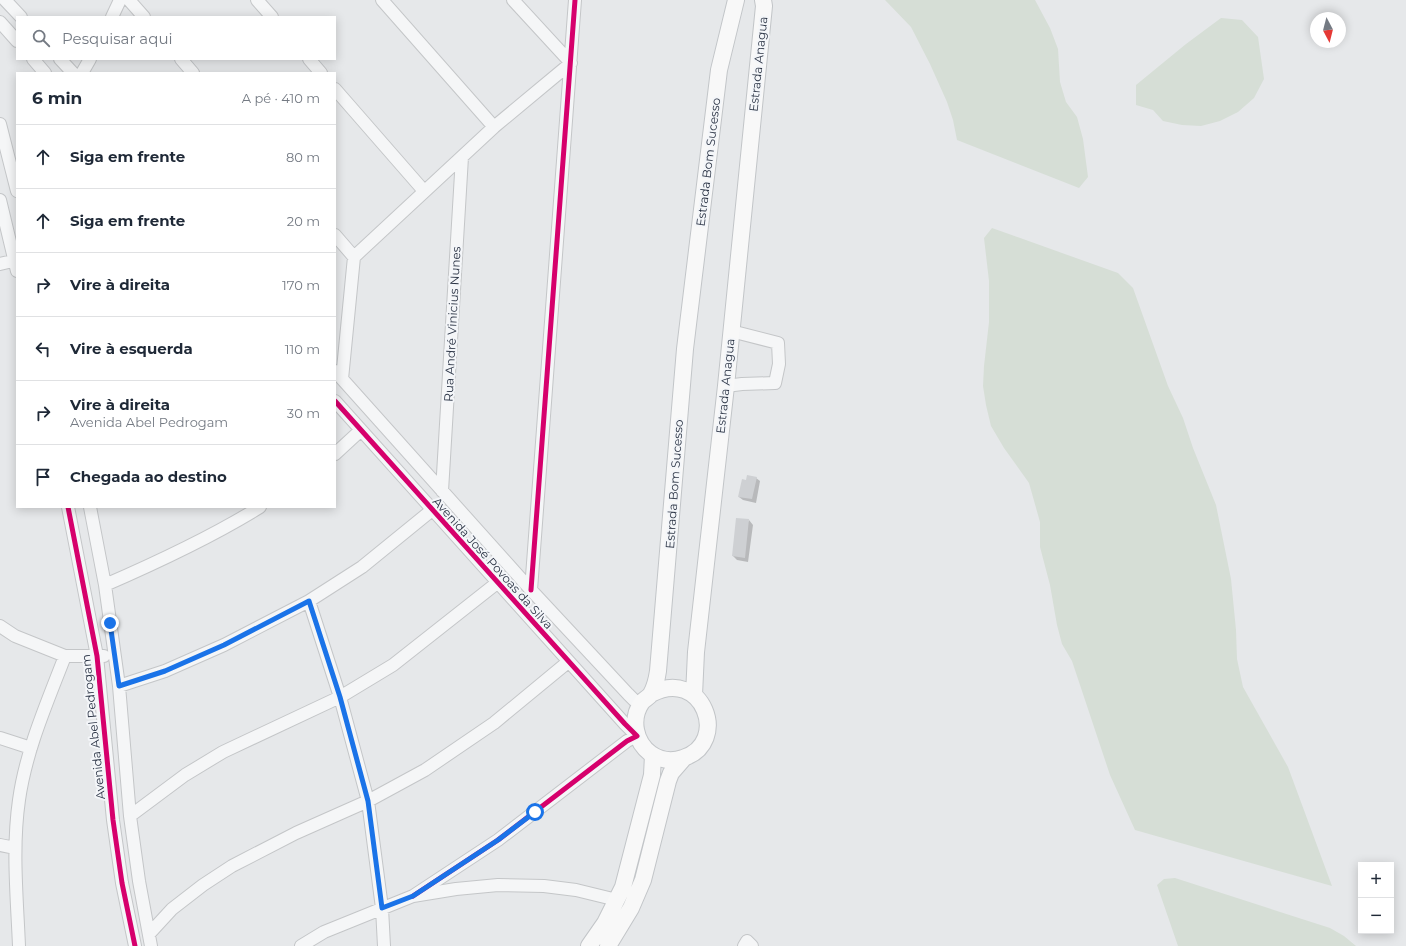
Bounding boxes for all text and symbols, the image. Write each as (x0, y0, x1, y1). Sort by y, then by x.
north arrow (1310, 12, 1346, 48)
search box (16, 16, 336, 60)
street label: Estrada Anagua (746, 16, 770, 112)
icon: search (30, 27, 52, 49)
text: Pesquisar aqui (62, 29, 173, 48)
text: 6 min (32, 88, 82, 108)
text: A pé · 410 m (242, 90, 320, 106)
street label: Estrada Bom Sucesso (693, 97, 723, 227)
icon: ahead (32, 146, 54, 168)
text: Siga em frente (70, 147, 185, 166)
text: 80 m (286, 149, 320, 165)
icon: ahead (32, 210, 54, 232)
text: Siga em frente (70, 211, 185, 230)
text: 20 m (287, 213, 320, 229)
street label: Rua André Vinicius Nunes (440, 246, 464, 402)
icon: right (32, 274, 54, 296)
text: Vire à direita (70, 275, 170, 294)
text: 170 m (282, 277, 320, 293)
icon: left (32, 338, 54, 360)
street label: Estrada Anagua (713, 338, 737, 434)
text: Vire à esquerda (70, 339, 193, 358)
text: 110 m (285, 341, 320, 357)
text: Vire à direita (70, 395, 170, 414)
icon: right (32, 402, 54, 424)
text: 30 m (287, 405, 320, 421)
text: Avenida Abel Pedrogam (70, 414, 228, 430)
street label: Estrada Bom Sucesso (662, 419, 686, 549)
icon: arrive (32, 466, 54, 488)
text: Chegada ao destino (70, 467, 227, 486)
street label: Avenida José Povoas da Silva (430, 494, 556, 632)
route end (101, 614, 119, 632)
street label: Avenida Abel Pedrogam (78, 654, 108, 800)
route start (526, 803, 544, 821)
map controls (1358, 862, 1394, 934)
button: + (1358, 862, 1394, 898)
button: − (1358, 898, 1394, 934)

